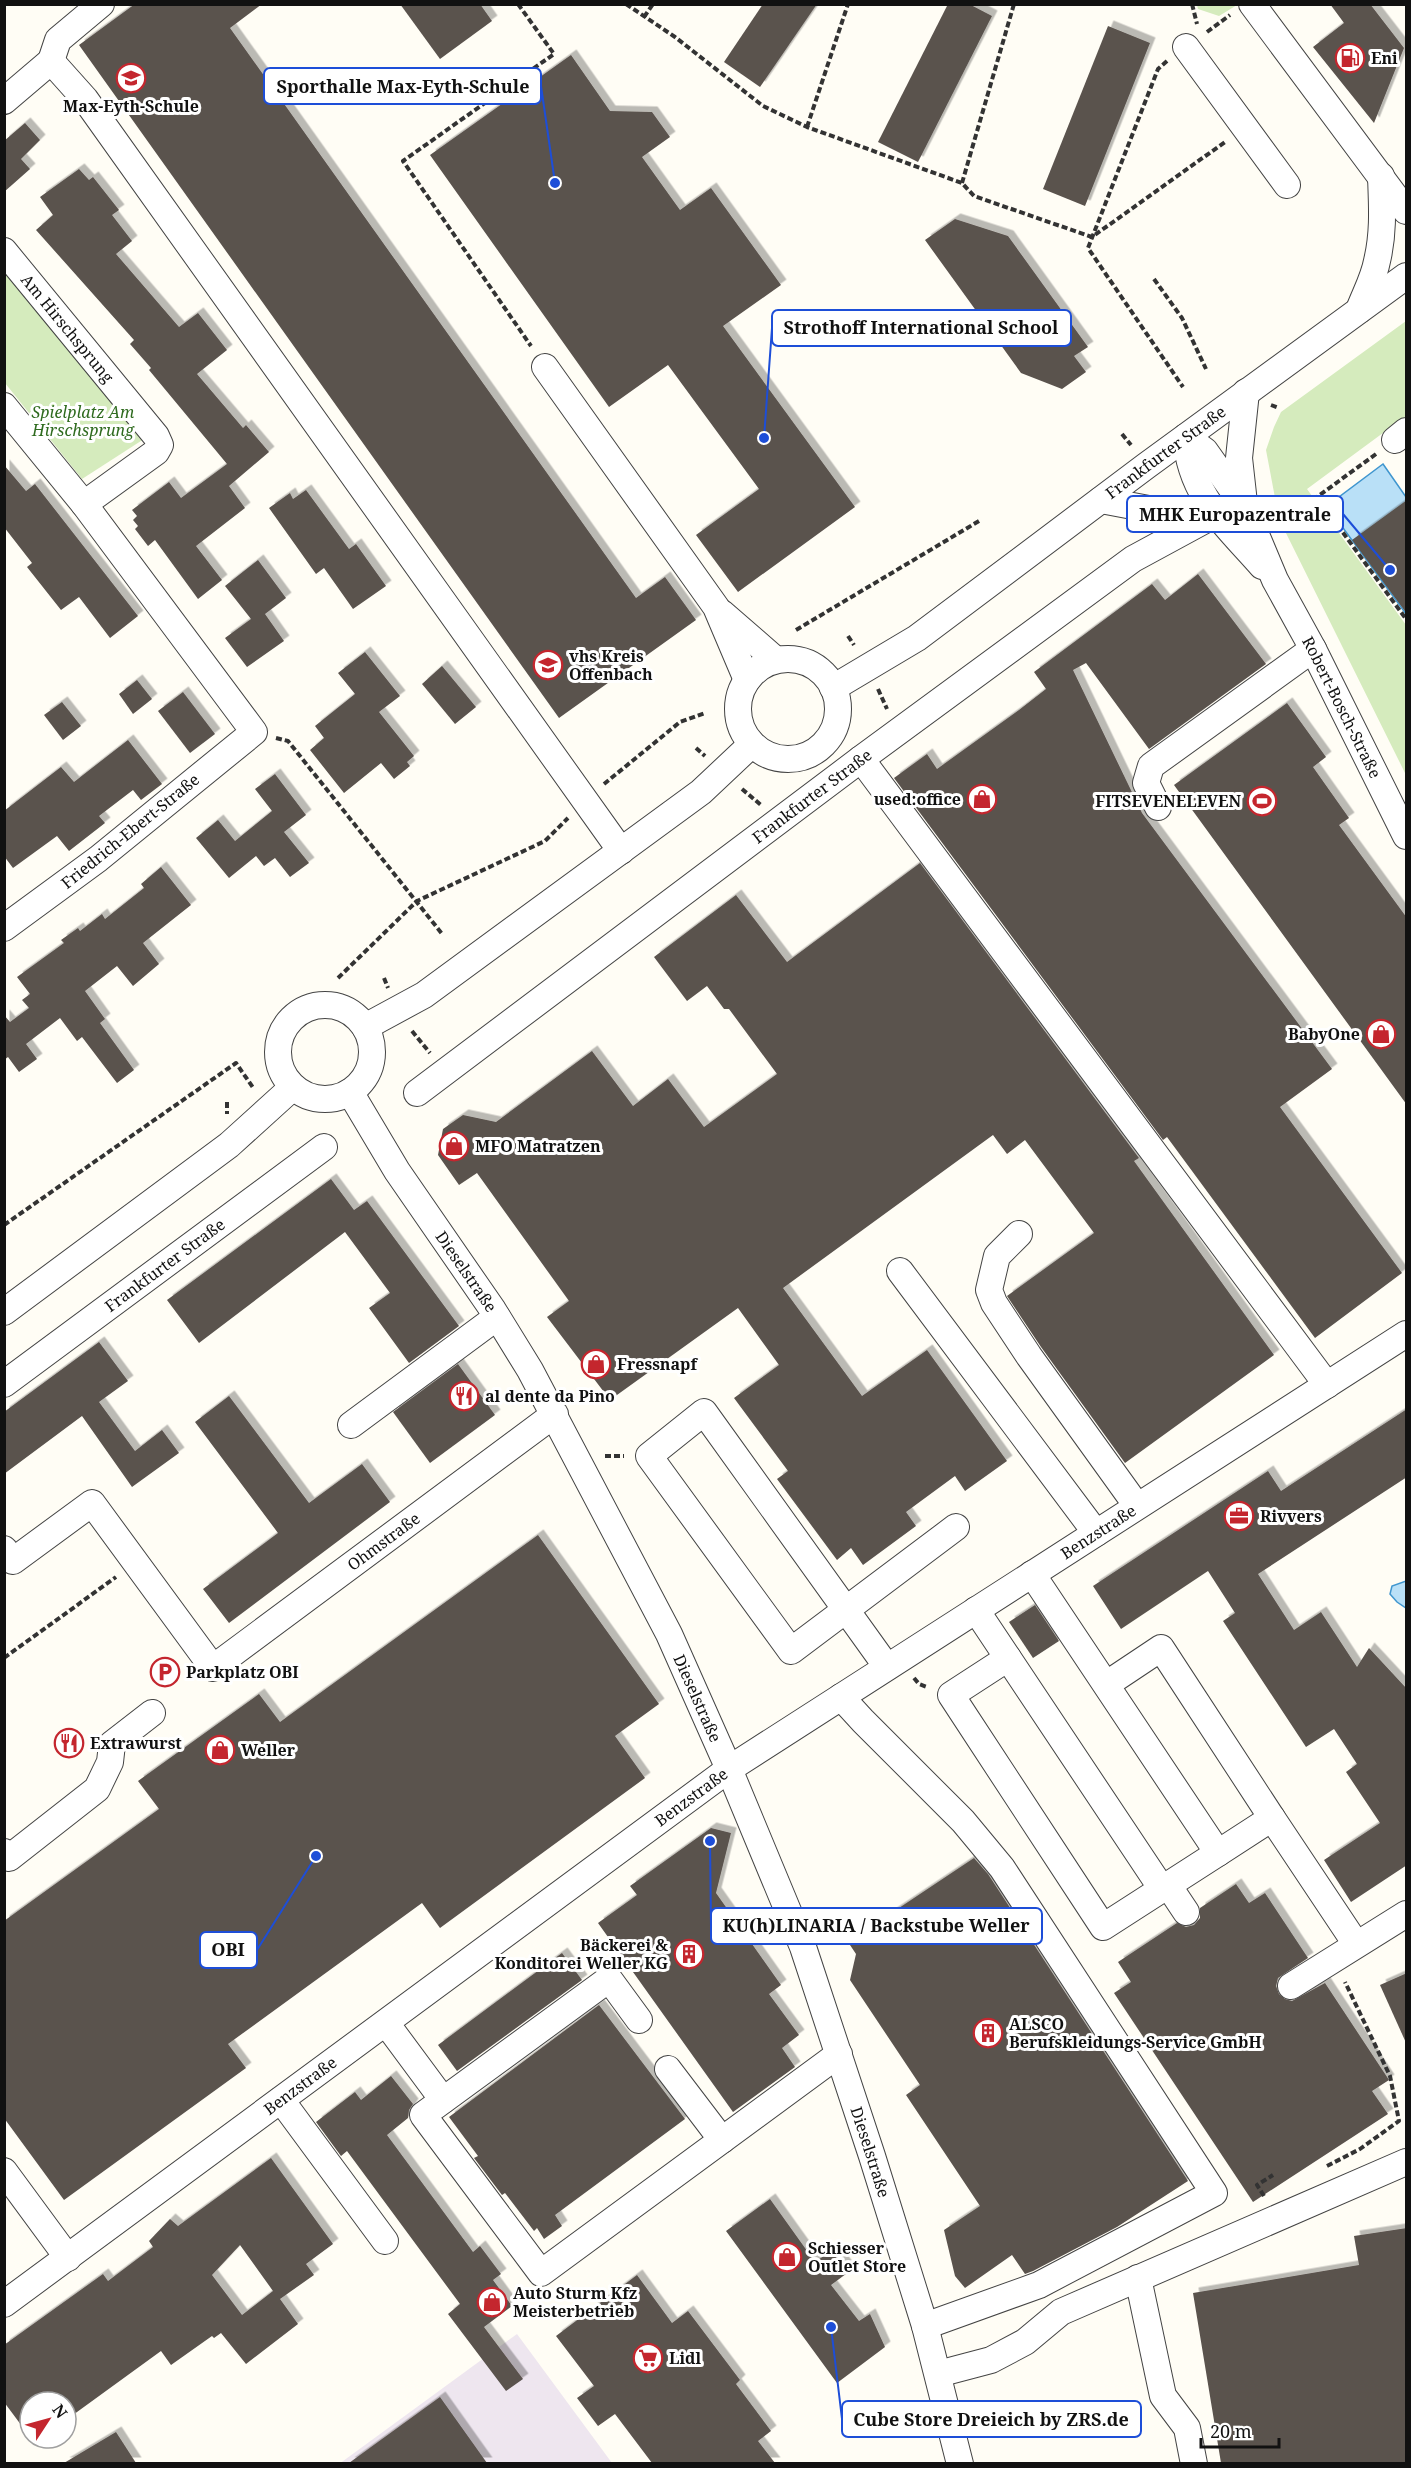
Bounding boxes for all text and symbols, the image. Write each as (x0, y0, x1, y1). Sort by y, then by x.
fuel station icon: Eni (1334, 42, 1366, 74)
place label: Eni (1371, 47, 1398, 69)
school or university icon: Max-Eyth-Schule (115, 62, 147, 94)
callout: Sporthalle Max-Eyth-Schule (264, 68, 541, 104)
text: Sporthalle Max-Eyth-Schule (277, 74, 530, 98)
place label: Max-Eyth-Schule (63, 95, 199, 117)
street label: Am Hirschsprung (16, 269, 119, 388)
callout: Strothoff International School (772, 310, 1071, 346)
text: Strothoff International School (784, 315, 1059, 339)
street label: Frankfurter Straße (1101, 400, 1230, 504)
park label: Spielplatz Am Hirschsprung (31, 401, 135, 441)
callout: MHK Europazentrale (1127, 496, 1343, 532)
text: MHK Europazentrale (1139, 502, 1331, 526)
street label: Robert-Bosch-Straße (1297, 632, 1386, 782)
place label: vhs Kreis Offenbach (569, 645, 653, 685)
school or university icon: vhs Kreis Offenbach (532, 649, 564, 681)
street label: Frankfurter Straße (747, 744, 876, 848)
street label: Friedrich-Ebert-Straße (56, 768, 204, 894)
shop icon: used:office (966, 783, 998, 815)
sports icon: FITSEVENELEVEN (1246, 785, 1278, 817)
place label: used:office (874, 788, 961, 810)
place label: FITSEVENELEVEN (1095, 790, 1241, 812)
shop icon: BabyOne (1365, 1018, 1397, 1050)
place label: BabyOne (1288, 1023, 1360, 1045)
shop icon: MFO Matratzen (438, 1130, 470, 1162)
place label: MFO Matratzen (475, 1135, 601, 1157)
street label: Frankfurter Straße (100, 1213, 229, 1317)
street label: Dieselstraße (431, 1226, 502, 1316)
shop icon: Fressnapf (580, 1348, 612, 1380)
place label: Fressnapf (617, 1353, 698, 1375)
restaurant icon: al dente da Pino (448, 1380, 480, 1412)
place label: al dente da Pino (485, 1385, 615, 1407)
street label: Benzstraße (1056, 1499, 1140, 1564)
office icon: Rivvers (1223, 1500, 1255, 1532)
place label: Rivvers (1260, 1505, 1322, 1527)
street label: Ohmstraße (343, 1507, 424, 1576)
street label: Dieselstraße (668, 1651, 727, 1746)
parking icon: Parkplatz OBI (149, 1656, 181, 1688)
place label: Parkplatz OBI (186, 1661, 299, 1683)
restaurant icon: Extrawurst (53, 1727, 85, 1759)
place label: Extrawurst (90, 1732, 182, 1754)
shop icon: Weller (204, 1734, 236, 1766)
place label: Weller (241, 1739, 296, 1761)
street label: Benzstraße (650, 1763, 732, 1831)
callout: KU(h)LINARIA / Backstube Weller (711, 1908, 1042, 1944)
text: KU(h)LINARIA / Backstube Weller (722, 1913, 1030, 1937)
callout: OBI (200, 1932, 257, 1968)
place label: Bäckerei & Konditorei Weller KG (494, 1934, 668, 1974)
text: OBI (211, 1937, 245, 1961)
building icon: Bäckerei & Konditorei Weller KG (673, 1938, 705, 1970)
place label: ALSCO Berufskleidungs-Service GmbH (1009, 2013, 1262, 2053)
building icon: ALSCO Berufskleidungs-Service GmbH (972, 2017, 1004, 2049)
street label: Benzstraße (259, 2051, 341, 2120)
street label: Dieselstraße (845, 2104, 895, 2200)
place label: Schiesser Outlet Store (808, 2237, 906, 2277)
shop icon: Schiesser Outlet Store (771, 2241, 803, 2273)
place label: Auto Sturm Kfz Meisterbetrieb (513, 2282, 637, 2322)
shop icon: Auto Sturm Kfz Meisterbetrieb (476, 2286, 508, 2318)
supermarket icon: Lidl (632, 2342, 664, 2374)
place label: Lidl (669, 2347, 701, 2369)
north arrow (18, 2390, 78, 2450)
text: N (48, 2400, 73, 2423)
callout: Cube Store Dreieich by ZRS.de (842, 2401, 1141, 2437)
text: Cube Store Dreieich by ZRS.de (853, 2407, 1129, 2431)
scale bar (1201, 2411, 1279, 2449)
text: 20 m (1210, 2419, 1252, 2443)

